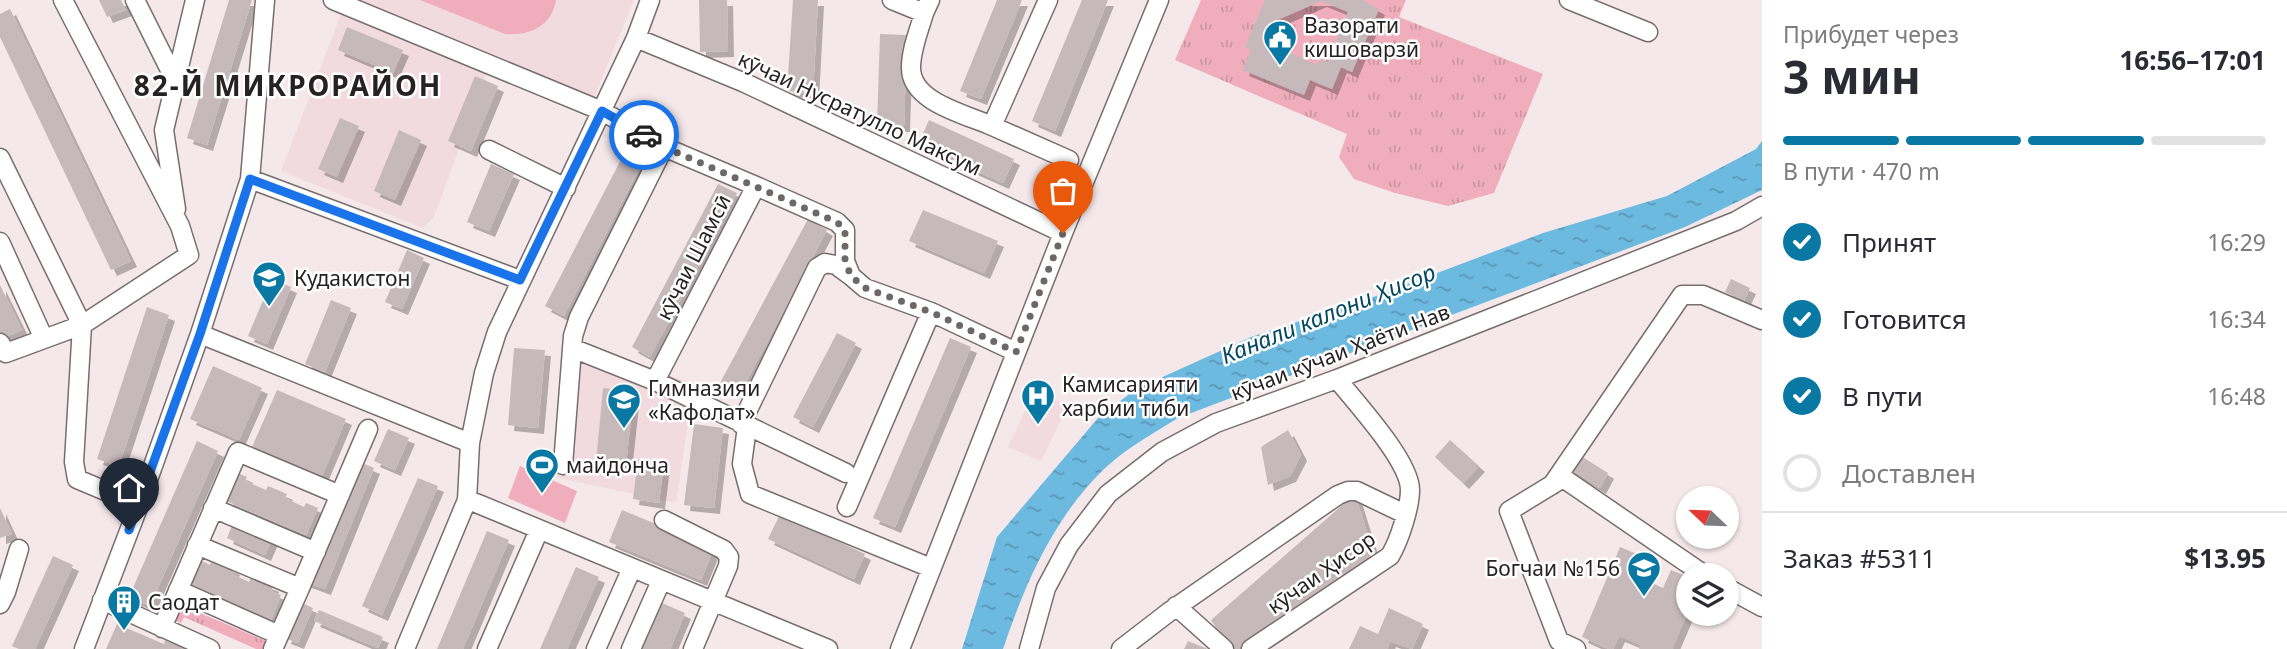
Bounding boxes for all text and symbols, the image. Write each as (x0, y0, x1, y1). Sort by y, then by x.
place label: Вазорати кишоварзӣ (1304, 11, 1419, 63)
public building icon: Вазорати кишоварзӣ (1261, 18, 1299, 67)
text: Прибудет через (1783, 18, 1959, 50)
text: 16:56–17:01 (2119, 42, 2266, 78)
street label: кӯчаи Нусратулло Максум (734, 44, 986, 182)
text: 3 мин (1783, 45, 1921, 107)
district label: 82-Й МИКРОРАЙОН (134, 66, 442, 104)
courier (609, 100, 679, 170)
icon: car (625, 116, 663, 154)
text: В пути · 470 m (1783, 155, 1940, 187)
pin (1033, 161, 1093, 233)
icon: bag (1044, 172, 1082, 210)
street label: кӯчаи Шамсӣ (649, 189, 737, 325)
icon: check (1783, 223, 1821, 261)
text: Принят (1842, 224, 1936, 260)
text: 16:29 (2207, 226, 2266, 258)
water label: Канали калони Ҳисор (1216, 255, 1440, 371)
school or university icon: Кудакистон (250, 259, 288, 308)
place label: Кудакистон (294, 264, 410, 292)
street label: кӯчаи кӯчаи Ҳаёти Нав (1226, 297, 1454, 407)
icon: check (1783, 300, 1821, 338)
text: Готовится (1842, 301, 1967, 337)
text: 16:34 (2207, 303, 2266, 335)
place label: Камисарияти харбии тиби (1062, 370, 1199, 422)
place label: Гимназияи «Кафолат» (648, 374, 760, 426)
hospital icon: Камисарияти харбии тиби (1019, 377, 1057, 426)
icon: check (1783, 377, 1821, 415)
text: В пути (1842, 378, 1923, 414)
text: 16:48 (2207, 380, 2266, 412)
school or university icon: Гимназияи «Кафолат» (605, 381, 643, 430)
sports icon: майдонча (523, 446, 561, 495)
place label: майдонча (566, 451, 669, 479)
text: Доставлен (1842, 455, 1976, 491)
pin (99, 458, 159, 530)
icon: home (110, 469, 148, 507)
north arrow (1676, 486, 1740, 550)
map controls (1676, 486, 1739, 626)
street label: кӯчаи Ҳисор (1261, 524, 1381, 620)
text: Заказ #5311 (1783, 540, 1936, 576)
text: $13.95 (2184, 540, 2266, 576)
school or university icon: Богчаи №156 (1625, 549, 1663, 598)
place label: Богчаи №156 (1485, 554, 1620, 582)
button: layers (1676, 563, 1739, 626)
building icon: Саодат (105, 583, 143, 632)
place label: Саодат (148, 588, 220, 616)

